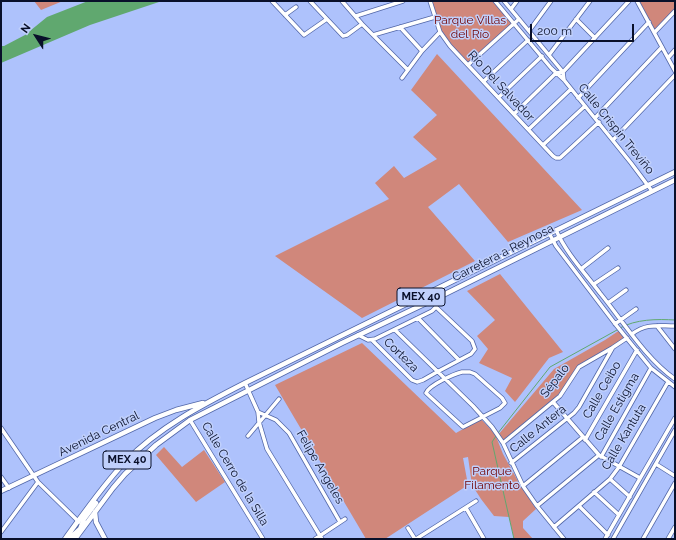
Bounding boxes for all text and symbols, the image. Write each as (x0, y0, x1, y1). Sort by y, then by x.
park label: Parque Villas del Río (434, 13, 506, 41)
north arrow (16, 16, 56, 56)
scale bar (532, 16, 636, 42)
text: N (18, 21, 34, 36)
text: 200 m (537, 24, 572, 38)
street label: Río Del Salvador (465, 48, 537, 124)
street label: Calle Crispín Treviño (575, 81, 657, 177)
street label: Carretera a Reynosa (450, 221, 556, 285)
road number: MEX 40 (397, 288, 445, 306)
street label: Corteza (381, 335, 421, 375)
street label: Calle Ceibo (580, 359, 624, 421)
street label: Sépalo (537, 361, 573, 401)
street label: Calle Estigma (592, 370, 642, 444)
street label: Calle Kantuta (599, 401, 649, 473)
street label: Calle Antera (507, 402, 569, 456)
street label: Avenida Central (56, 408, 142, 460)
street label: Calle Cerro de la Silla (198, 420, 272, 528)
street label: Felipe Angeles (293, 428, 347, 506)
road number: MEX 40 (103, 451, 151, 469)
park label: Parque Filamento (464, 464, 520, 492)

